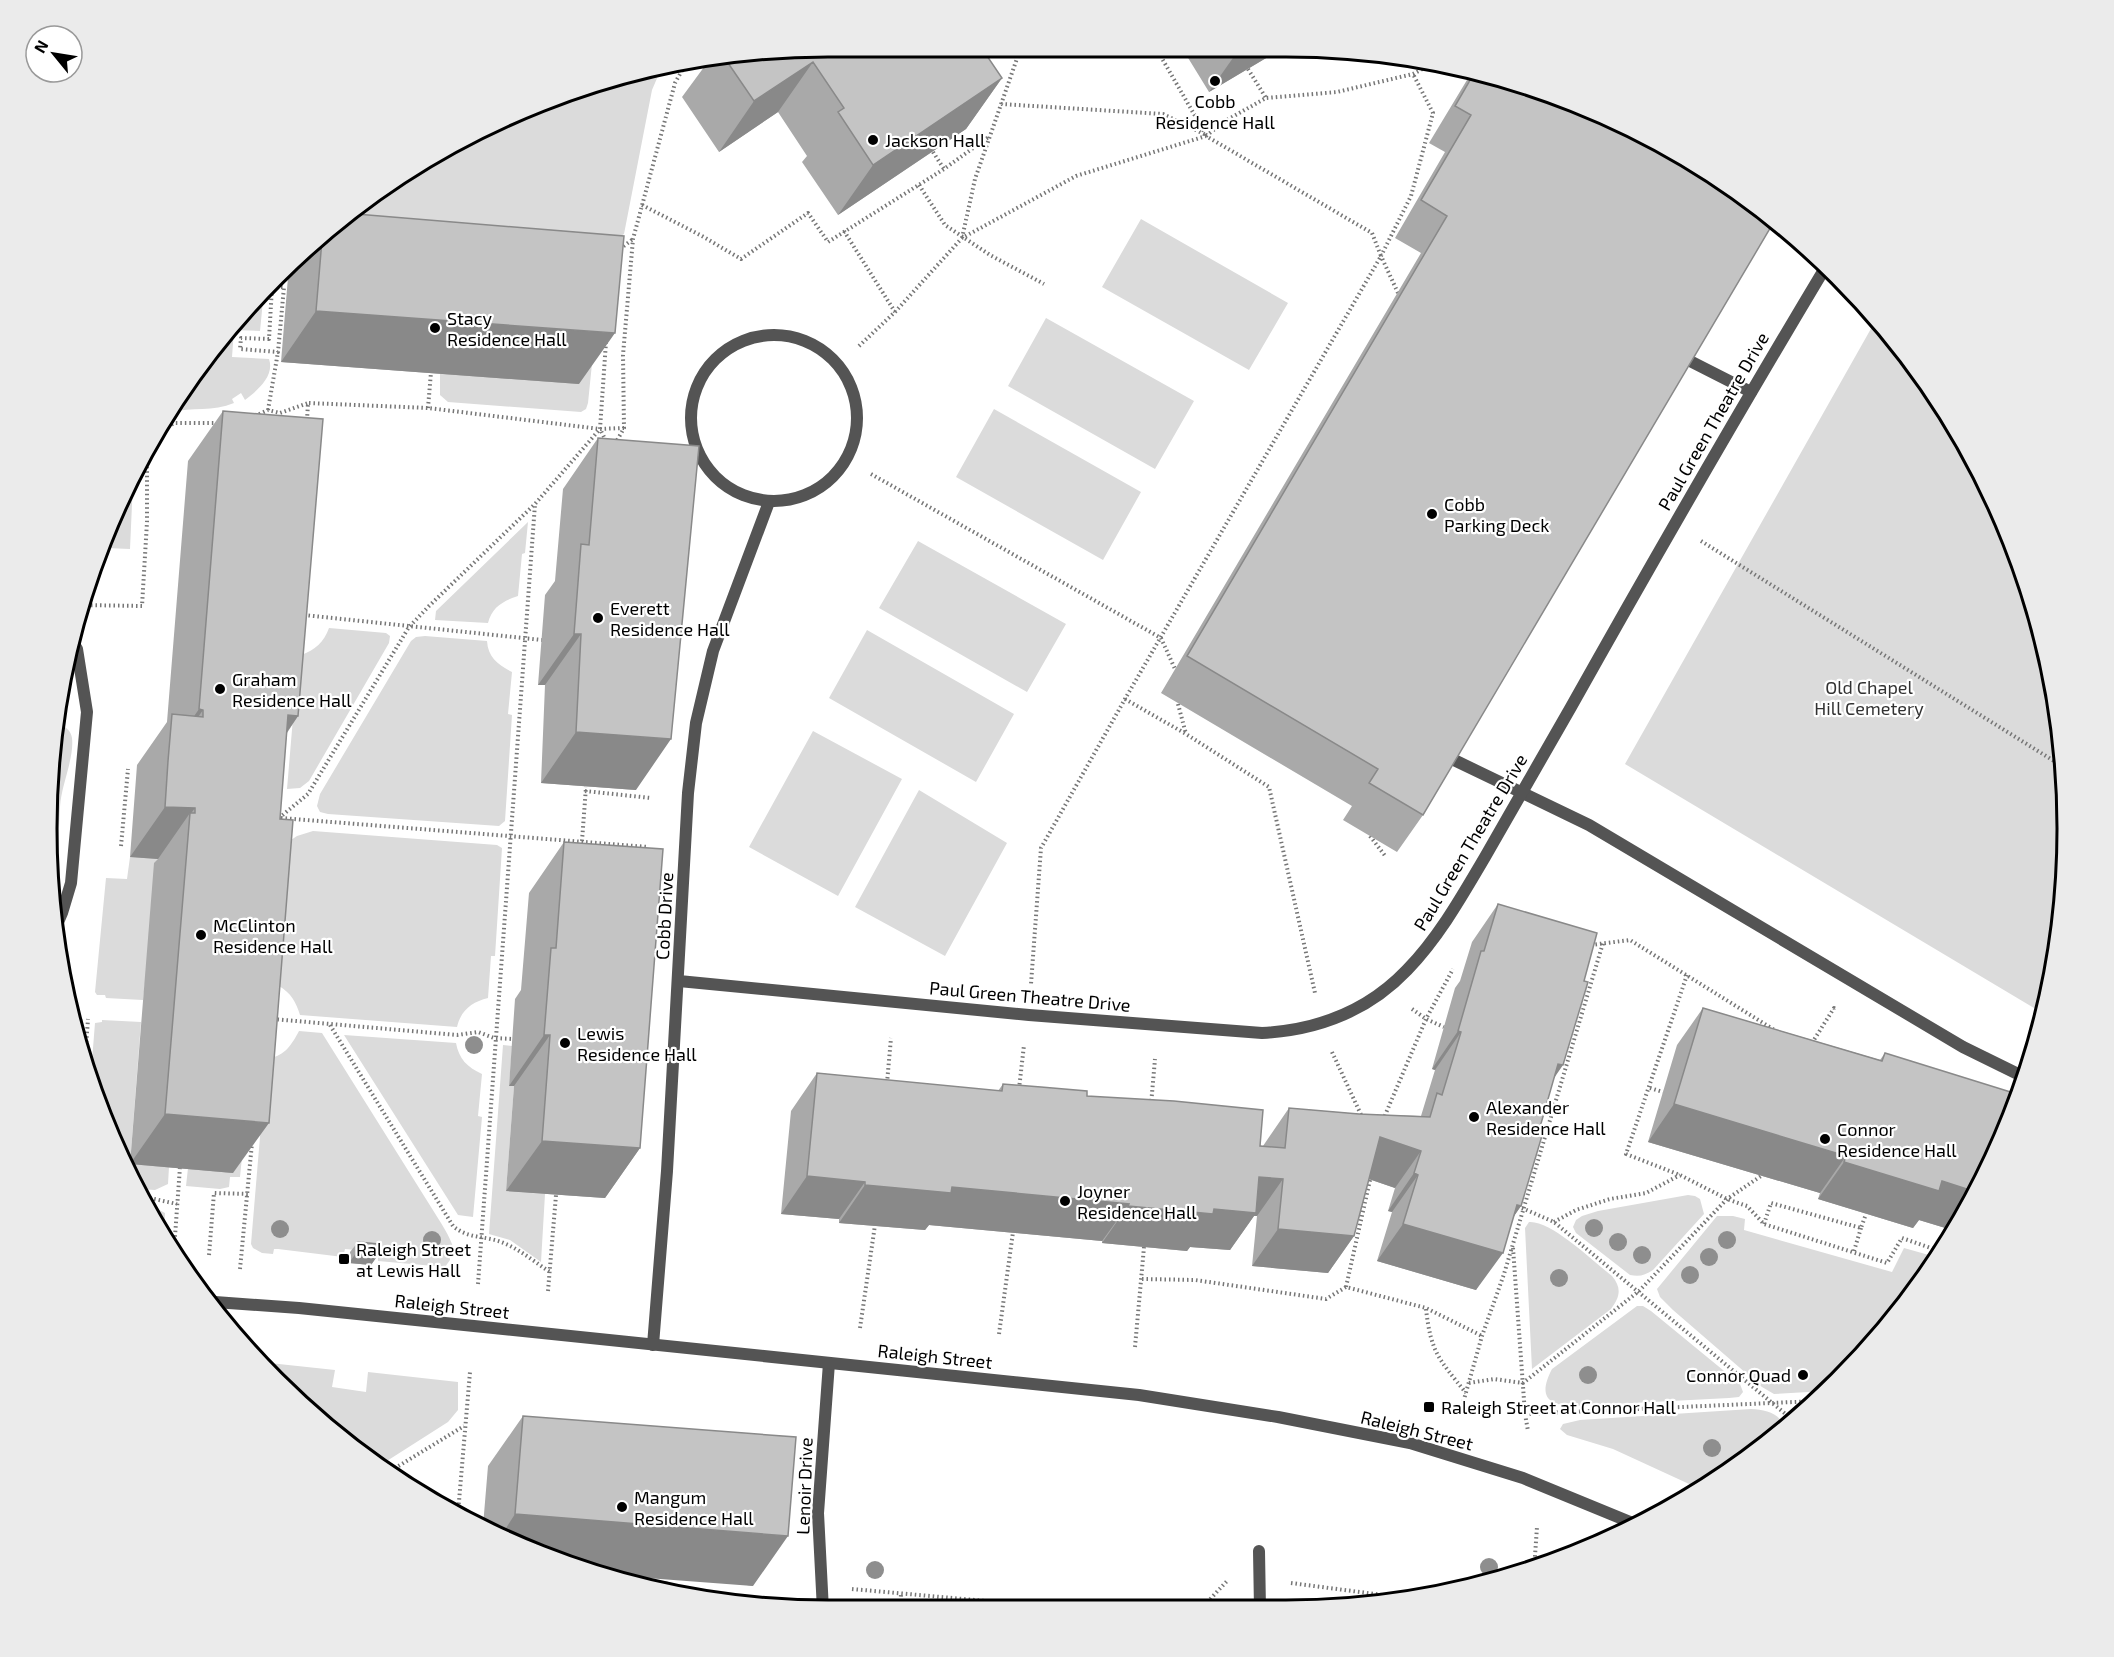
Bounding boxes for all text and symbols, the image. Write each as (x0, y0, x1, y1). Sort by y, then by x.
north arrow (24, 24, 84, 84)
text: N (29, 36, 52, 56)
marker: Cobb Residence Hall (1208, 74, 1222, 88)
place label: Cobb Residence Hall (1155, 90, 1275, 133)
place label: Jackson Hall (885, 129, 986, 151)
marker: Jackson Hall (866, 133, 880, 147)
place label: Stacy Residence Hall (447, 307, 567, 350)
marker: Stacy Residence Hall (428, 321, 442, 335)
street label: Paul Green Theatre Drive (1653, 328, 1773, 514)
place label: Cobb Parking Deck (1444, 493, 1549, 536)
marker: Cobb Parking Deck (1425, 507, 1439, 521)
place label: Everett Residence Hall (610, 597, 730, 640)
marker: Everett Residence Hall (591, 611, 605, 625)
place label: Graham Residence Hall (232, 668, 352, 711)
park label: Old Chapel Hill Cemetery (1814, 676, 1924, 719)
marker: Graham Residence Hall (213, 682, 227, 696)
street label: Paul Green Theatre Drive (1409, 750, 1531, 934)
street label: Cobb Drive (651, 872, 677, 960)
place label: McClinton Residence Hall (213, 914, 333, 957)
marker: McClinton Residence Hall (194, 928, 208, 942)
street label: Paul Green Theatre Drive (928, 976, 1132, 1016)
place label: Lewis Residence Hall (577, 1022, 697, 1065)
marker: Lewis Residence Hall (558, 1036, 572, 1050)
place label: Alexander Residence Hall (1486, 1096, 1606, 1139)
marker: Alexander Residence Hall (1467, 1110, 1481, 1124)
place label: Connor Residence Hall (1837, 1118, 1957, 1161)
marker: Connor Residence Hall (1818, 1132, 1832, 1146)
place label: Joyner Residence Hall (1077, 1180, 1197, 1223)
marker: Joyner Residence Hall (1058, 1194, 1072, 1208)
place label: Raleigh Street at Lewis Hall (356, 1238, 471, 1281)
marker: Raleigh Street at Lewis Hall (337, 1252, 351, 1266)
street label: Raleigh Street (394, 1289, 510, 1323)
street label: Raleigh Street (877, 1339, 993, 1373)
place label: Connor Quad (1686, 1364, 1791, 1386)
marker: Connor Quad (1796, 1368, 1810, 1382)
place label: Raleigh Street at Connor Hall (1441, 1396, 1677, 1418)
marker: Raleigh Street at Connor Hall (1422, 1400, 1436, 1414)
street label: Raleigh Street (1359, 1405, 1476, 1455)
street label: Lenoir Drive (791, 1437, 817, 1535)
place label: Mangum Residence Hall (634, 1486, 754, 1529)
marker: Mangum Residence Hall (615, 1500, 629, 1514)

